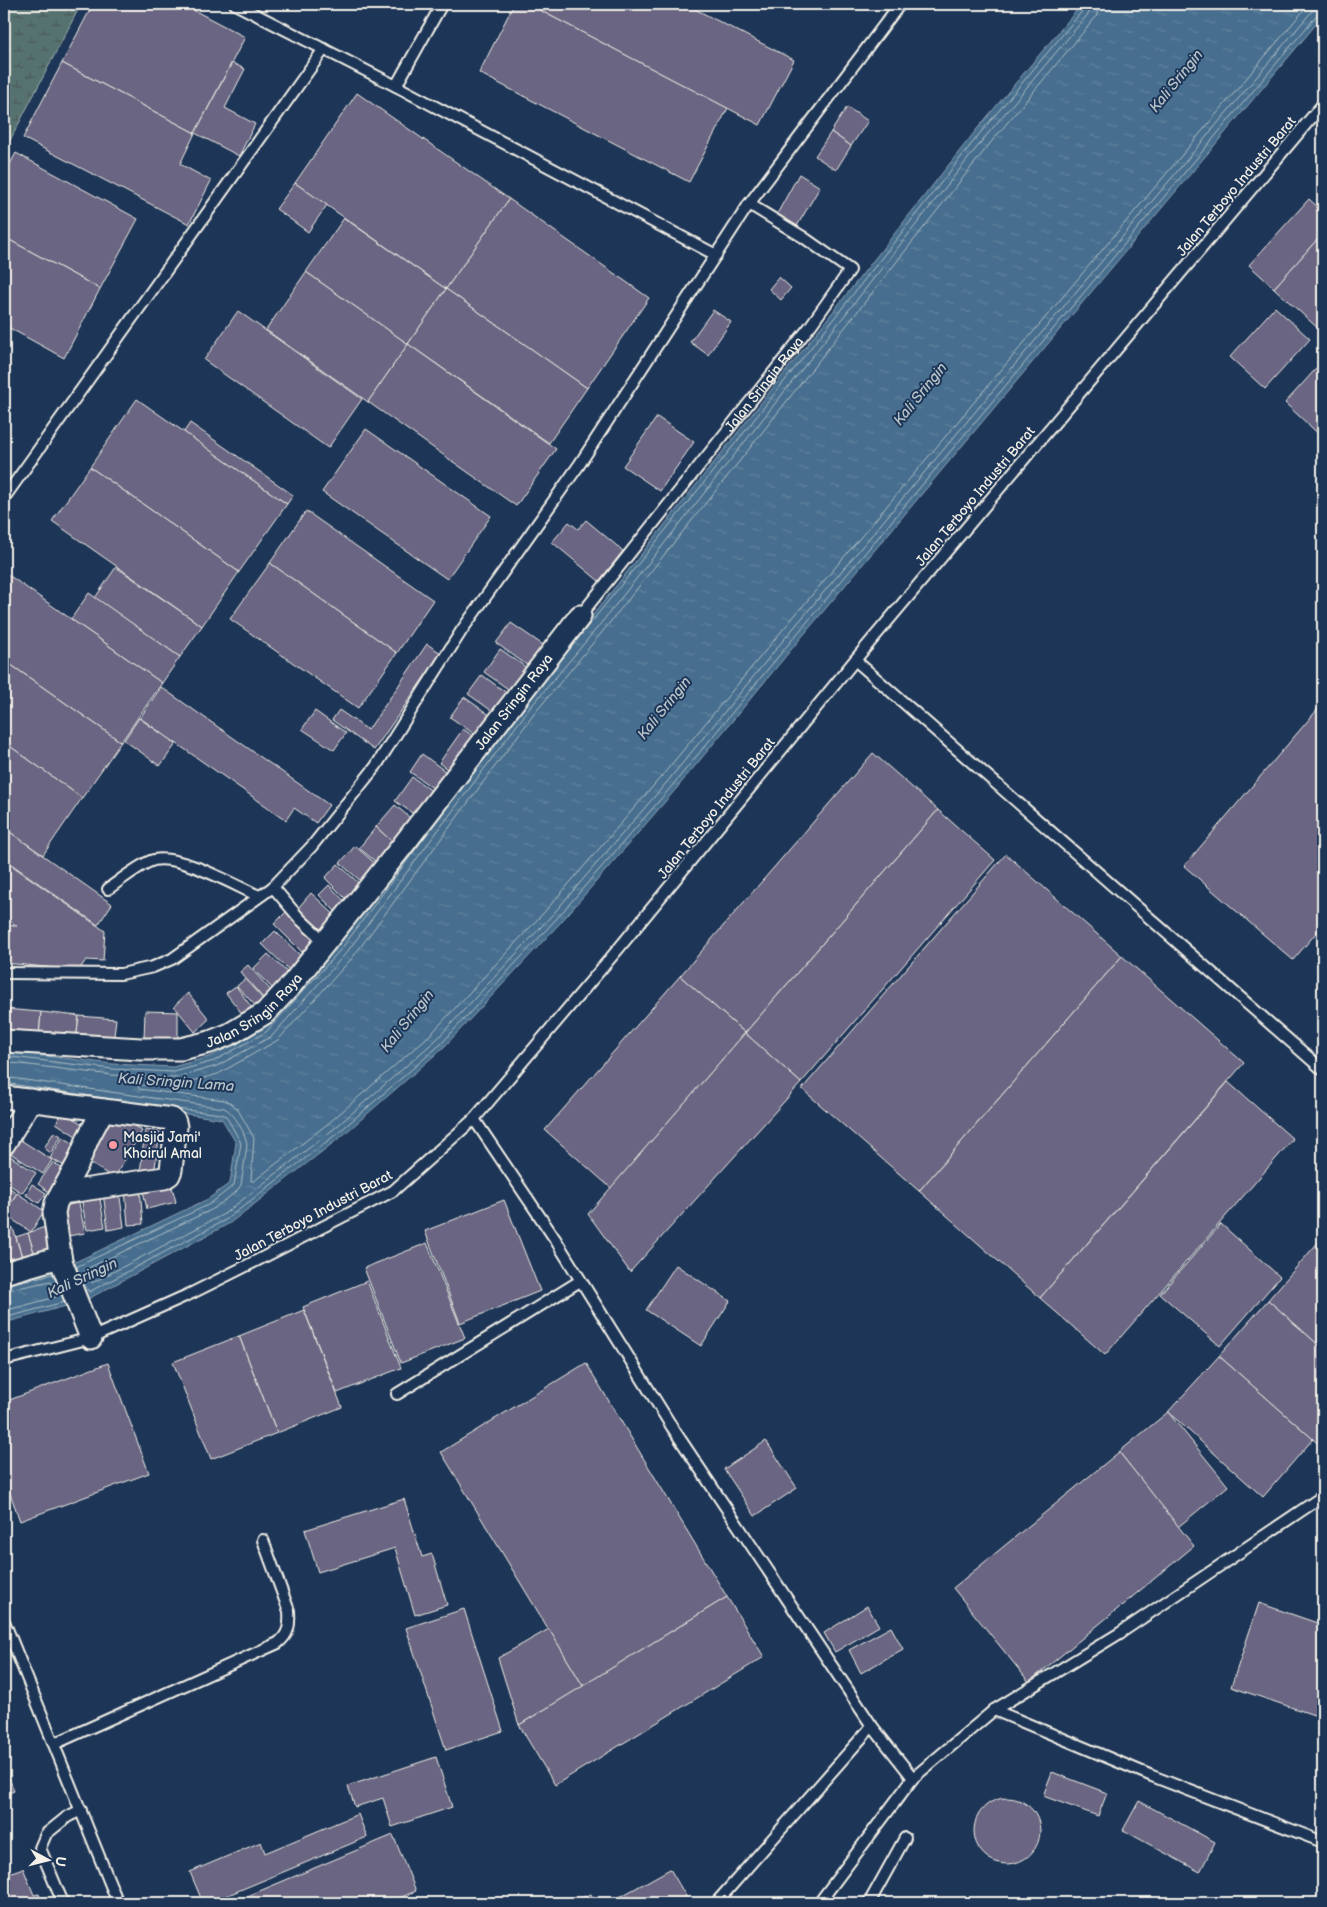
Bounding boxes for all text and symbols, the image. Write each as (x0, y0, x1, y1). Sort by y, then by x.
water label: Kali Sringin (1145, 46, 1208, 117)
street label: Jalan Terboyo Industri Barat (1173, 113, 1300, 259)
street label: Jalan Sringin Raya (721, 333, 807, 436)
water label: Kali Sringin (889, 359, 952, 430)
street label: Jalan Terboyo Industri Barat (912, 423, 1039, 569)
street label: Jalan Sringin Raya (472, 651, 557, 754)
water label: Kali Sringin (633, 673, 696, 744)
street label: Jalan Terboyo Industri Barat (654, 734, 779, 882)
street label: Jalan Sringin Raya (205, 970, 306, 1052)
water label: Kali Sringin (376, 986, 439, 1057)
water label: Kali Sringin Lama (117, 1069, 235, 1096)
place label: Masjid Jami' Khoirul Amal (123, 1129, 202, 1162)
marker: Masjid Jami' Khoirul Amal (107, 1139, 119, 1151)
street label: Jalan Terboyo Industri Barat (231, 1166, 396, 1264)
water label: Kali Sringin (44, 1254, 120, 1303)
north arrow (22, 1834, 72, 1884)
text: U (51, 1856, 69, 1868)

